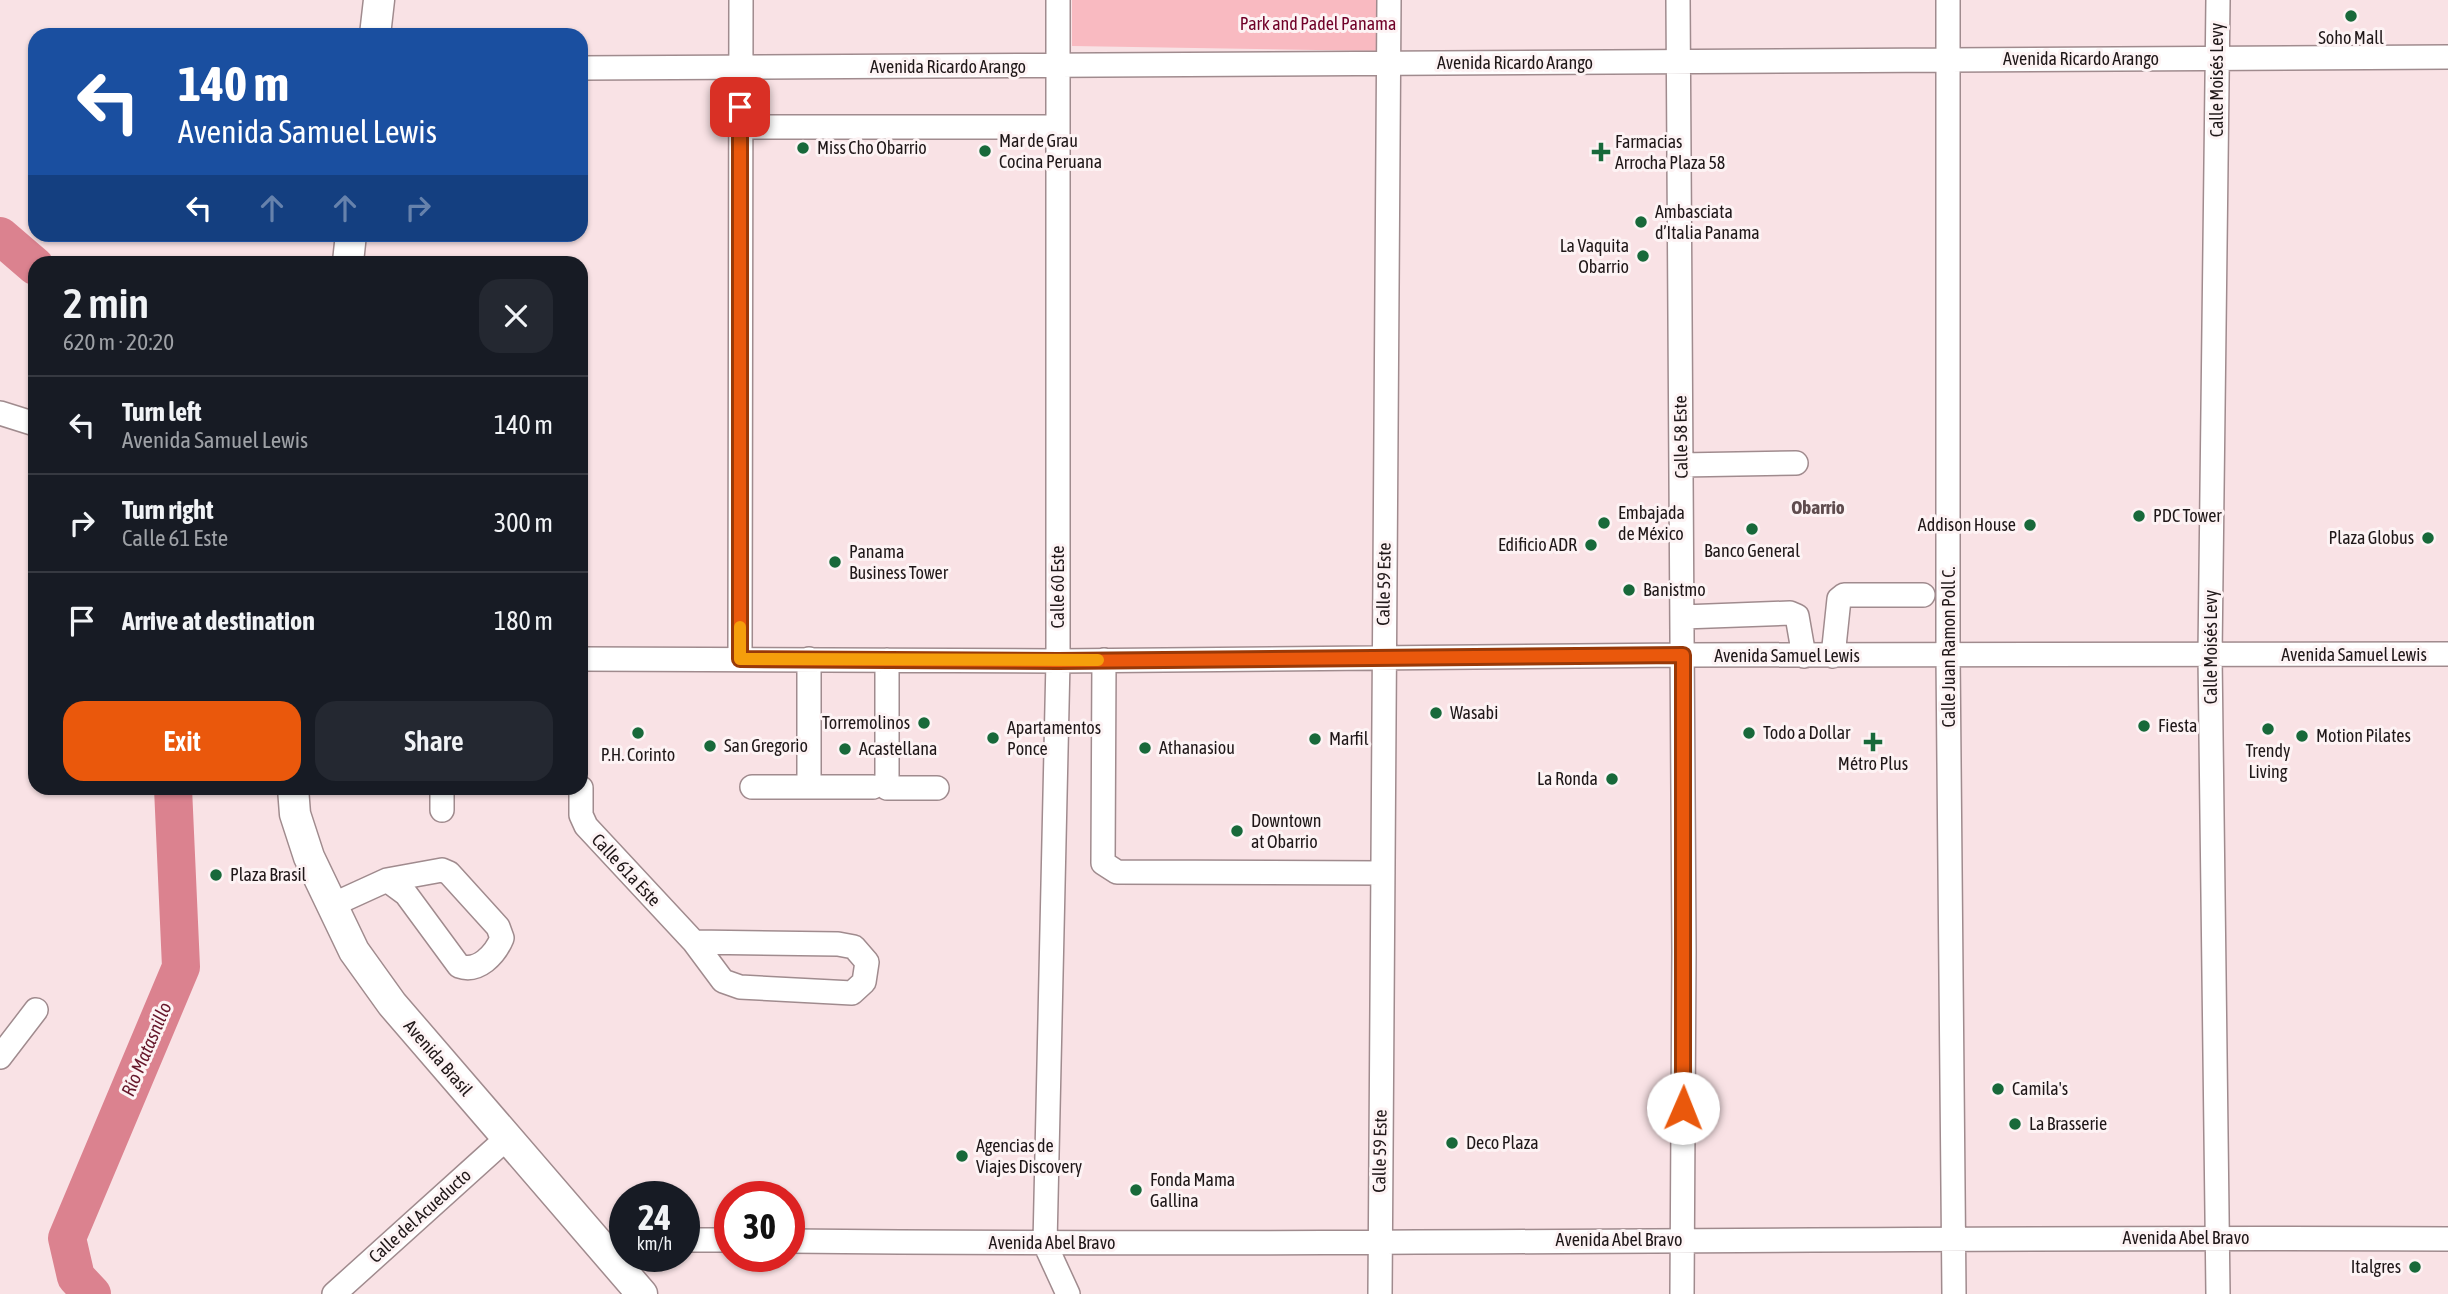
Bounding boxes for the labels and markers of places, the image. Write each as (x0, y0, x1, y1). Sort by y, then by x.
marker: Soho Mall (2343, 8, 2359, 24)
place label: Soho Mall (2318, 27, 2384, 48)
pin (710, 77, 770, 137)
place label: Mar de Grau Cocina Peruana (999, 130, 1102, 172)
place label: Farmacias Arrocha Plaza 58 (1615, 131, 1725, 173)
place label: Miss Cho Obarrio (817, 137, 927, 158)
marker: Miss Cho Obarrio (795, 140, 811, 156)
marker: Mar de Grau Cocina Peruana (977, 143, 993, 159)
marker: Farmacias Arrocha Plaza 58 (1593, 144, 1609, 160)
place label: Ambasciata d’Italia Panama (1655, 201, 1760, 243)
marker: Ambasciata d’Italia Panama (1633, 214, 1649, 230)
place label: La Vaquita Obarrio (1560, 235, 1629, 277)
marker: La Vaquita Obarrio (1635, 248, 1651, 264)
place label: Embajada de México (1618, 502, 1685, 544)
place label: PDC Tower (2153, 505, 2222, 526)
marker: PDC Tower (2131, 508, 2147, 524)
place label: Addison House (1918, 514, 2016, 535)
marker: Embajada de México (1596, 515, 1612, 531)
marker: Addison House (2022, 517, 2038, 533)
marker: Banco General (1744, 521, 1760, 537)
place label: Plaza Globus (2329, 527, 2414, 548)
marker: Plaza Globus (2420, 530, 2436, 546)
place label: Edificio ADR (1498, 534, 1577, 555)
marker: Edificio ADR (1583, 537, 1599, 553)
place label: Banco General (1704, 540, 1800, 561)
place label: Panama Business Tower (849, 541, 949, 583)
marker: Panama Business Tower (827, 554, 843, 570)
place label: Banistmo (1643, 579, 1706, 600)
marker: Banistmo (1621, 582, 1637, 598)
place label: Wasabi (1450, 702, 1498, 723)
marker: Wasabi (1428, 705, 1444, 721)
place label: Torremolinos (822, 712, 910, 733)
marker: Torremolinos (916, 715, 932, 731)
place label: Fiesta (2158, 715, 2197, 736)
place label: Apartamentos Ponce (1007, 717, 1101, 759)
marker: Fiesta (2136, 718, 2152, 734)
marker: Trendy Living (2260, 721, 2276, 737)
place label: Todo a Dollar (1763, 722, 1851, 743)
marker: P.H. Corinto (630, 725, 646, 741)
marker: Todo a Dollar (1741, 725, 1757, 741)
place label: Motion Pilates (2316, 725, 2411, 746)
place label: Marfil (1329, 728, 1369, 749)
marker: Motion Pilates (2294, 728, 2310, 744)
marker: Apartamentos Ponce (985, 730, 1001, 746)
marker: Marfil (1307, 731, 1323, 747)
marker: Métro Plus (1865, 734, 1881, 750)
place label: San Gregorio (724, 735, 808, 756)
place label: Athanasiou (1159, 737, 1235, 758)
marker: San Gregorio (702, 738, 718, 754)
place label: Acastellana (859, 738, 937, 759)
marker: Athanasiou (1137, 740, 1153, 756)
place label: Trendy Living (2246, 740, 2290, 782)
marker: Acastellana (837, 741, 853, 757)
place label: P.H. Corinto (601, 744, 675, 765)
place label: Métro Plus (1838, 753, 1908, 774)
place label: La Ronda (1537, 768, 1598, 789)
marker: La Ronda (1604, 771, 1620, 787)
place label: Downtown at Obarrio (1251, 810, 1322, 852)
marker: Downtown at Obarrio (1229, 823, 1245, 839)
place label: Plaza Brasil (230, 864, 307, 885)
marker: Plaza Brasil (208, 867, 224, 883)
place label: Camila's (2012, 1078, 2068, 1099)
marker: Camila's (1990, 1081, 2006, 1097)
place label: La Brasserie (2029, 1113, 2107, 1134)
marker: La Brasserie (2007, 1116, 2023, 1132)
place label: Deco Plaza (1466, 1132, 1539, 1153)
place label: Agencias de Viajes Discovery (976, 1135, 1082, 1177)
marker: Deco Plaza (1444, 1135, 1460, 1151)
marker: Agencias de Viajes Discovery (954, 1148, 970, 1164)
place label: Fonda Mama Gallina (1150, 1169, 1235, 1211)
marker: Fonda Mama Gallina (1128, 1182, 1144, 1198)
place label: Italgres (2351, 1256, 2401, 1277)
marker: Italgres (2407, 1259, 2423, 1275)

